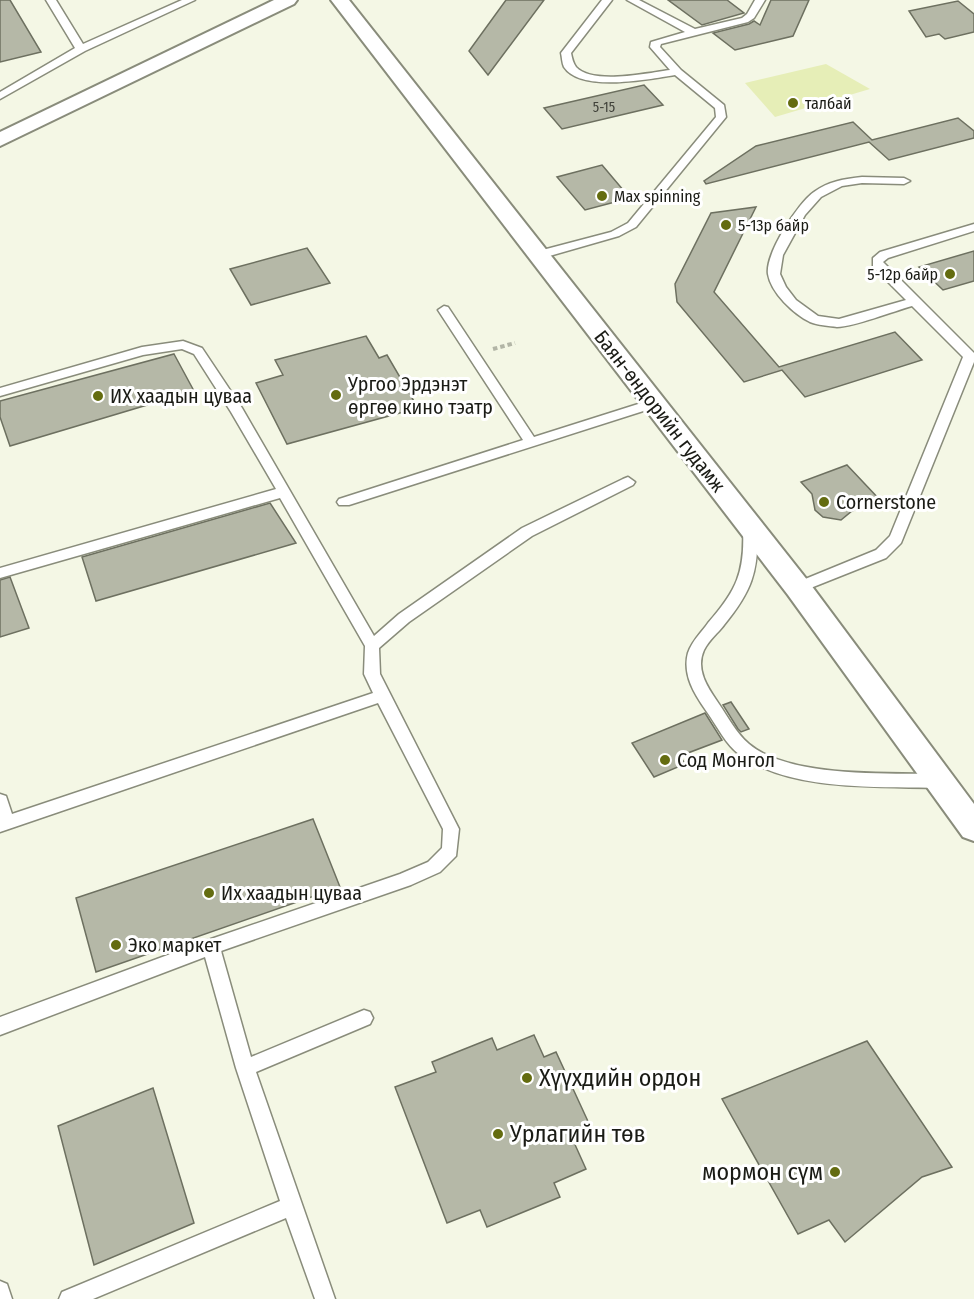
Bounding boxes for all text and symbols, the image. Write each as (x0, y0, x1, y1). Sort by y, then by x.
place label: талбай (805, 94, 852, 113)
marker: талбай (786, 96, 800, 110)
house number: 5-15 (593, 99, 615, 116)
place label: Max spinning (614, 187, 701, 206)
marker: Max spinning (595, 189, 609, 203)
place label: 5-13р байр (738, 216, 809, 235)
marker: 5-13р байр (719, 218, 733, 232)
place label: 5-12р байр (867, 265, 938, 284)
marker: 5-12р байр (943, 267, 957, 281)
street label: Баян-өндорийн гудамж (589, 325, 731, 497)
place label: Ургоо Эрдэнэт өргөө кино тэатр (347, 372, 493, 419)
place label: ИХ хаадын цуваа (110, 384, 252, 408)
marker: Ургоо Эрдэнэт өргөө кино тэатр (329, 388, 343, 402)
marker: ИХ хаадын цуваа (91, 389, 105, 403)
place label: Cornerstone (836, 490, 936, 514)
marker: Cornerstone (817, 495, 831, 509)
place label: Сод Монгол (677, 748, 775, 772)
marker: Сод Монгол (658, 753, 672, 767)
place label: Их хаадын цуваа (221, 881, 362, 905)
marker: Их хаадын цуваа (202, 886, 216, 900)
place label: Эко маркет (128, 933, 222, 957)
marker: Эко маркет (109, 938, 123, 952)
place label: Хүүхдийн ордон (539, 1064, 701, 1092)
marker: Хүүхдийн ордон (520, 1071, 534, 1085)
place label: Урлагийн төв (509, 1120, 646, 1148)
marker: Урлагийн төв (491, 1127, 505, 1141)
place label: мормон сүм (702, 1158, 823, 1186)
marker: мормон сүм (828, 1165, 842, 1179)

